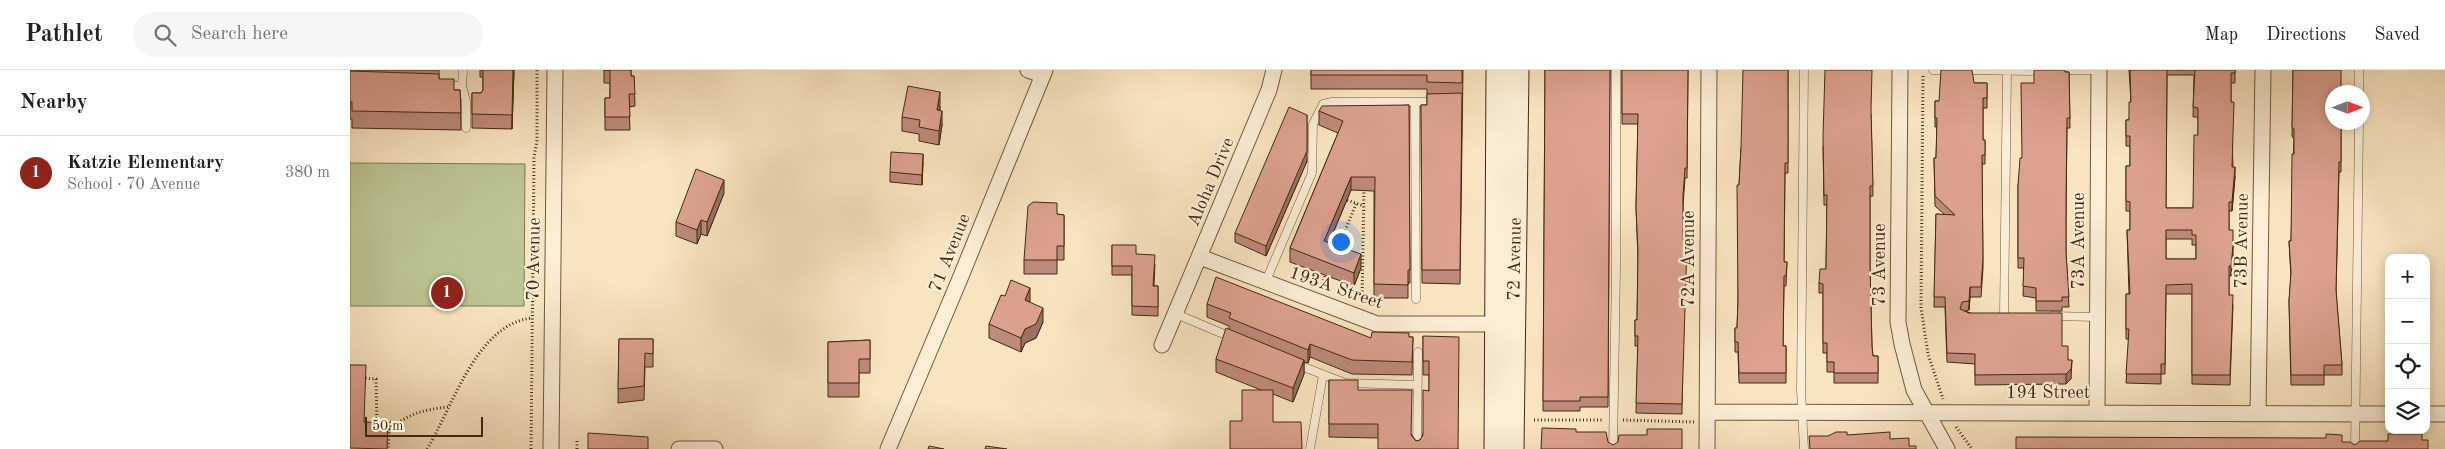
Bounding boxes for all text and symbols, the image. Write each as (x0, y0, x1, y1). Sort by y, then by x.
search box (133, 12, 483, 57)
icon: search (151, 21, 179, 49)
text: Pathlet (25, 23, 103, 47)
text: Search here (191, 25, 288, 44)
text: Map (2205, 26, 2238, 44)
text: Directions (2266, 26, 2346, 44)
text: Saved (2374, 26, 2420, 44)
north arrow (2325, 85, 2370, 130)
text: Nearby (20, 92, 88, 113)
street label: Aloha Drive (1184, 135, 1238, 229)
text: Katzie Elementary (67, 154, 224, 173)
text: 1 (31, 165, 41, 181)
text: 380 m (285, 165, 330, 181)
text: School · 70 Avenue (67, 177, 200, 193)
street label: 73A Avenue (2070, 193, 2088, 289)
street label: 73B Avenue (2232, 193, 2252, 289)
street label: 71 Avenue (926, 211, 974, 295)
street label: 72A Avenue (1680, 211, 1698, 307)
street label: 70 Avenue (524, 217, 544, 301)
street label: 72 Avenue (1505, 217, 1525, 301)
street label: 73 Avenue (1871, 223, 1889, 307)
your location (1328, 229, 1354, 255)
map controls (2385, 254, 2430, 434)
button: + (2385, 254, 2430, 299)
street label: 193A Street (1287, 264, 1385, 312)
pin: 1 (431, 274, 463, 312)
button: − (2385, 299, 2430, 344)
button: locate (2385, 344, 2430, 389)
street label: 194 Street (2006, 384, 2090, 402)
button: layers (2385, 389, 2430, 434)
scale bar (365, 414, 482, 437)
text: 50 m (372, 419, 403, 433)

